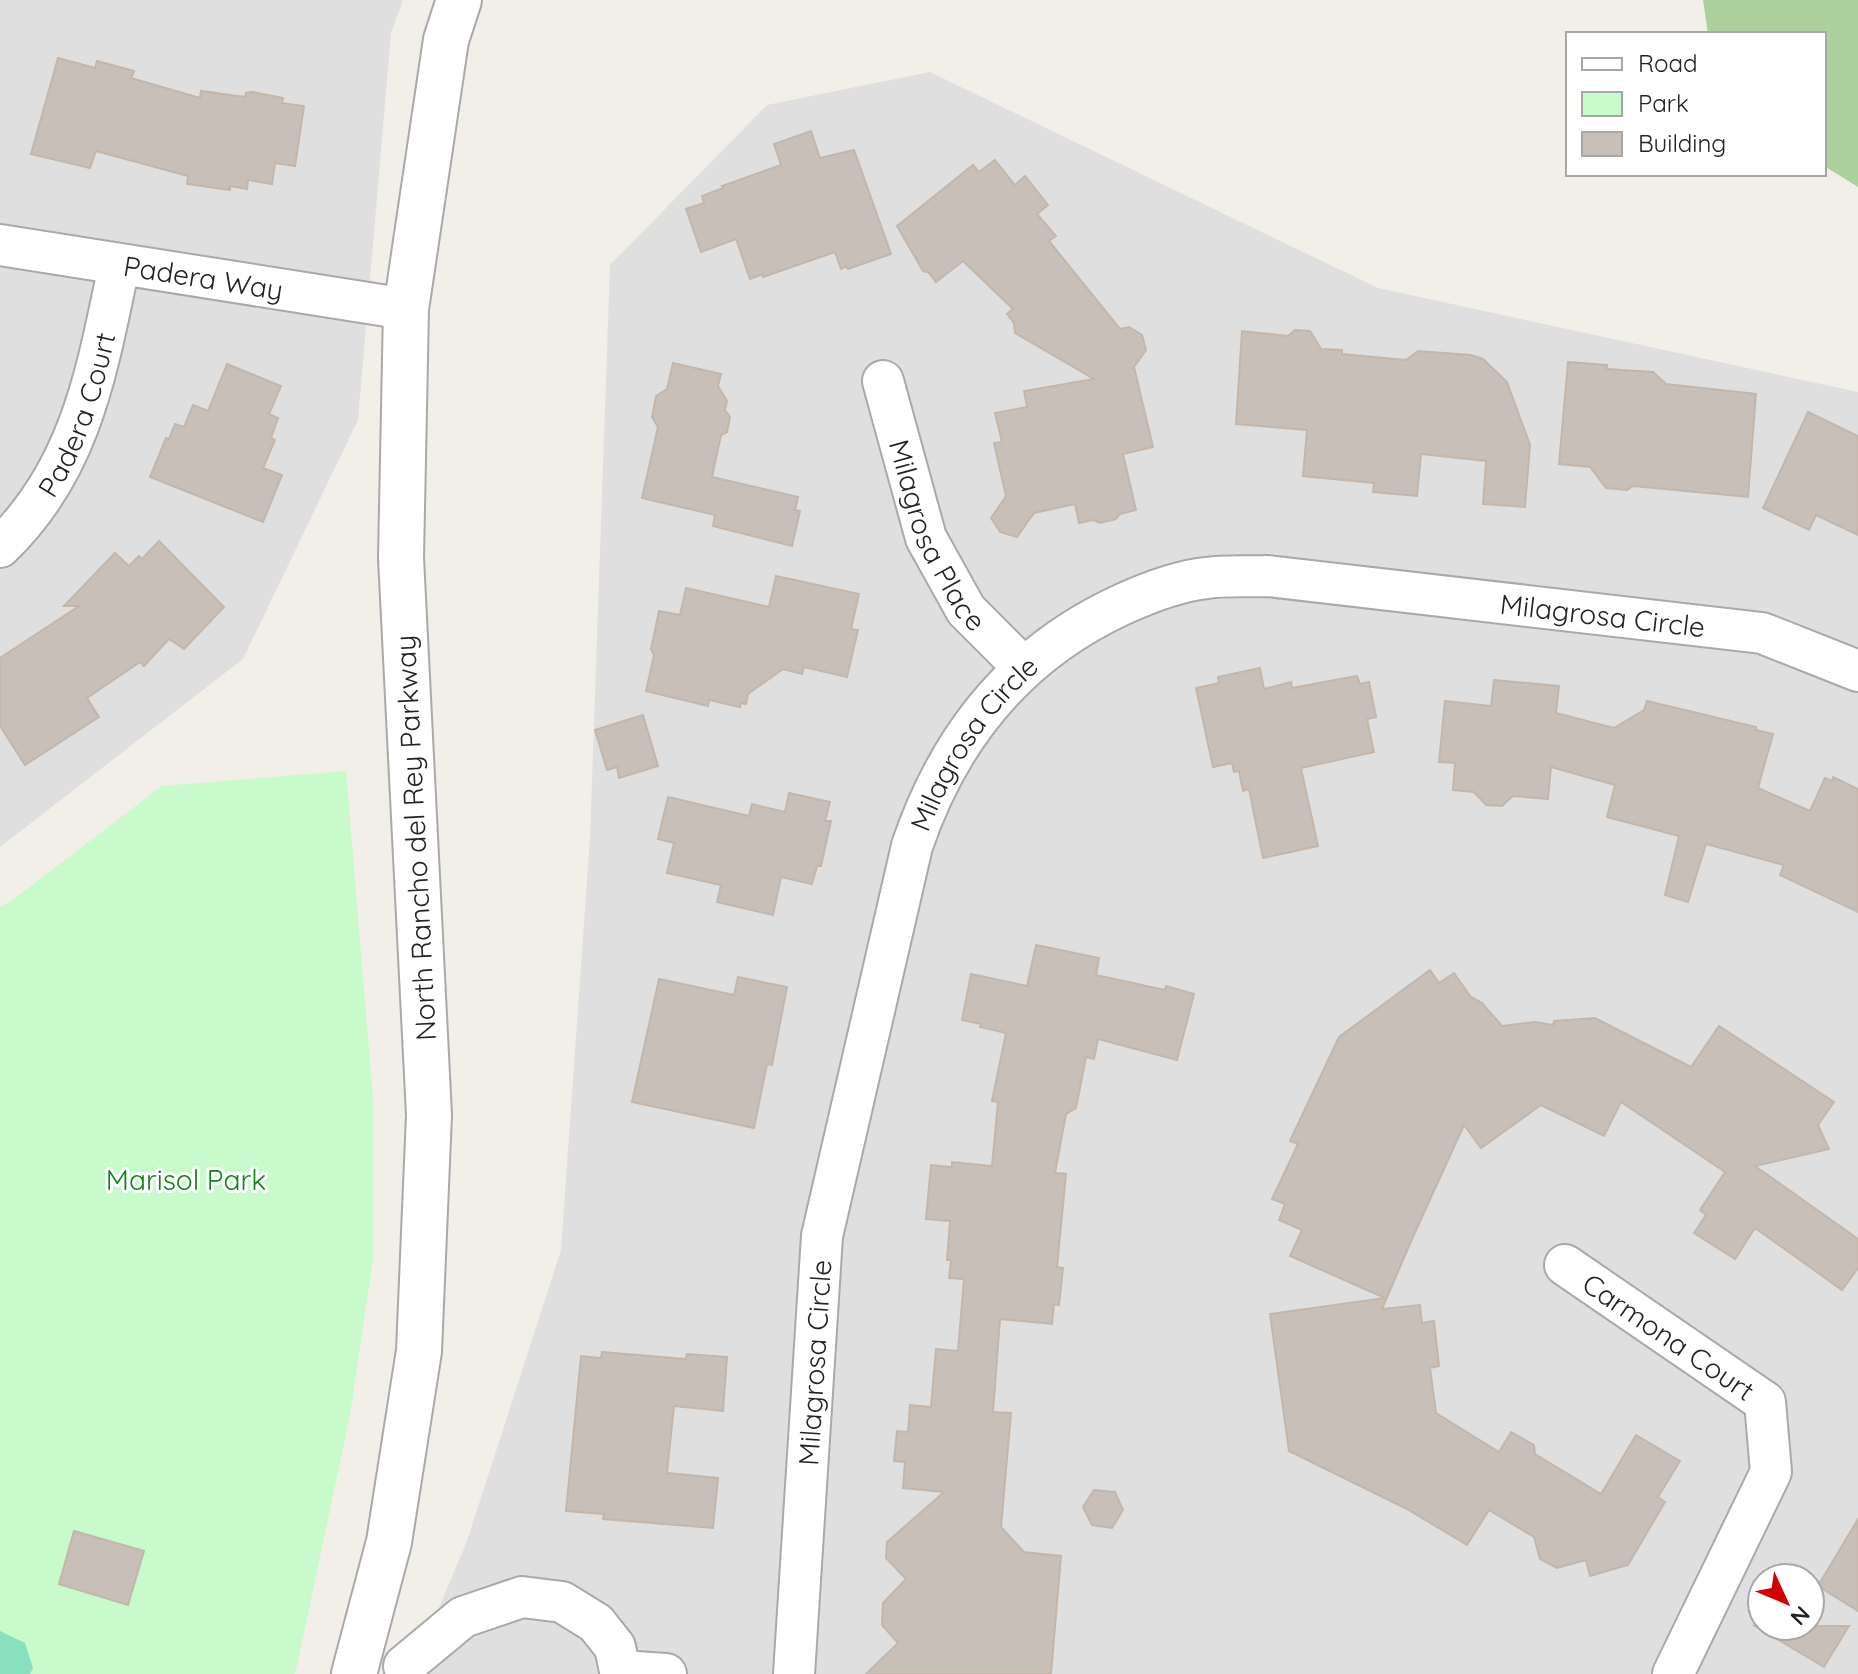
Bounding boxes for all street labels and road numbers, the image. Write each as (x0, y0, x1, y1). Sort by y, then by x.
street label: Padera Way (121, 247, 286, 307)
street label: Padera Court (30, 329, 122, 503)
street label: Milagrosa Place (882, 435, 994, 638)
street label: Milagrosa Circle (1498, 585, 1707, 644)
street label: North Rancho del Rey Parkway (387, 634, 443, 1042)
street label: Milagrosa Circle (902, 648, 1044, 836)
street label: Milagrosa Circle (790, 1259, 838, 1467)
street label: Carmona Court (1576, 1265, 1762, 1407)

